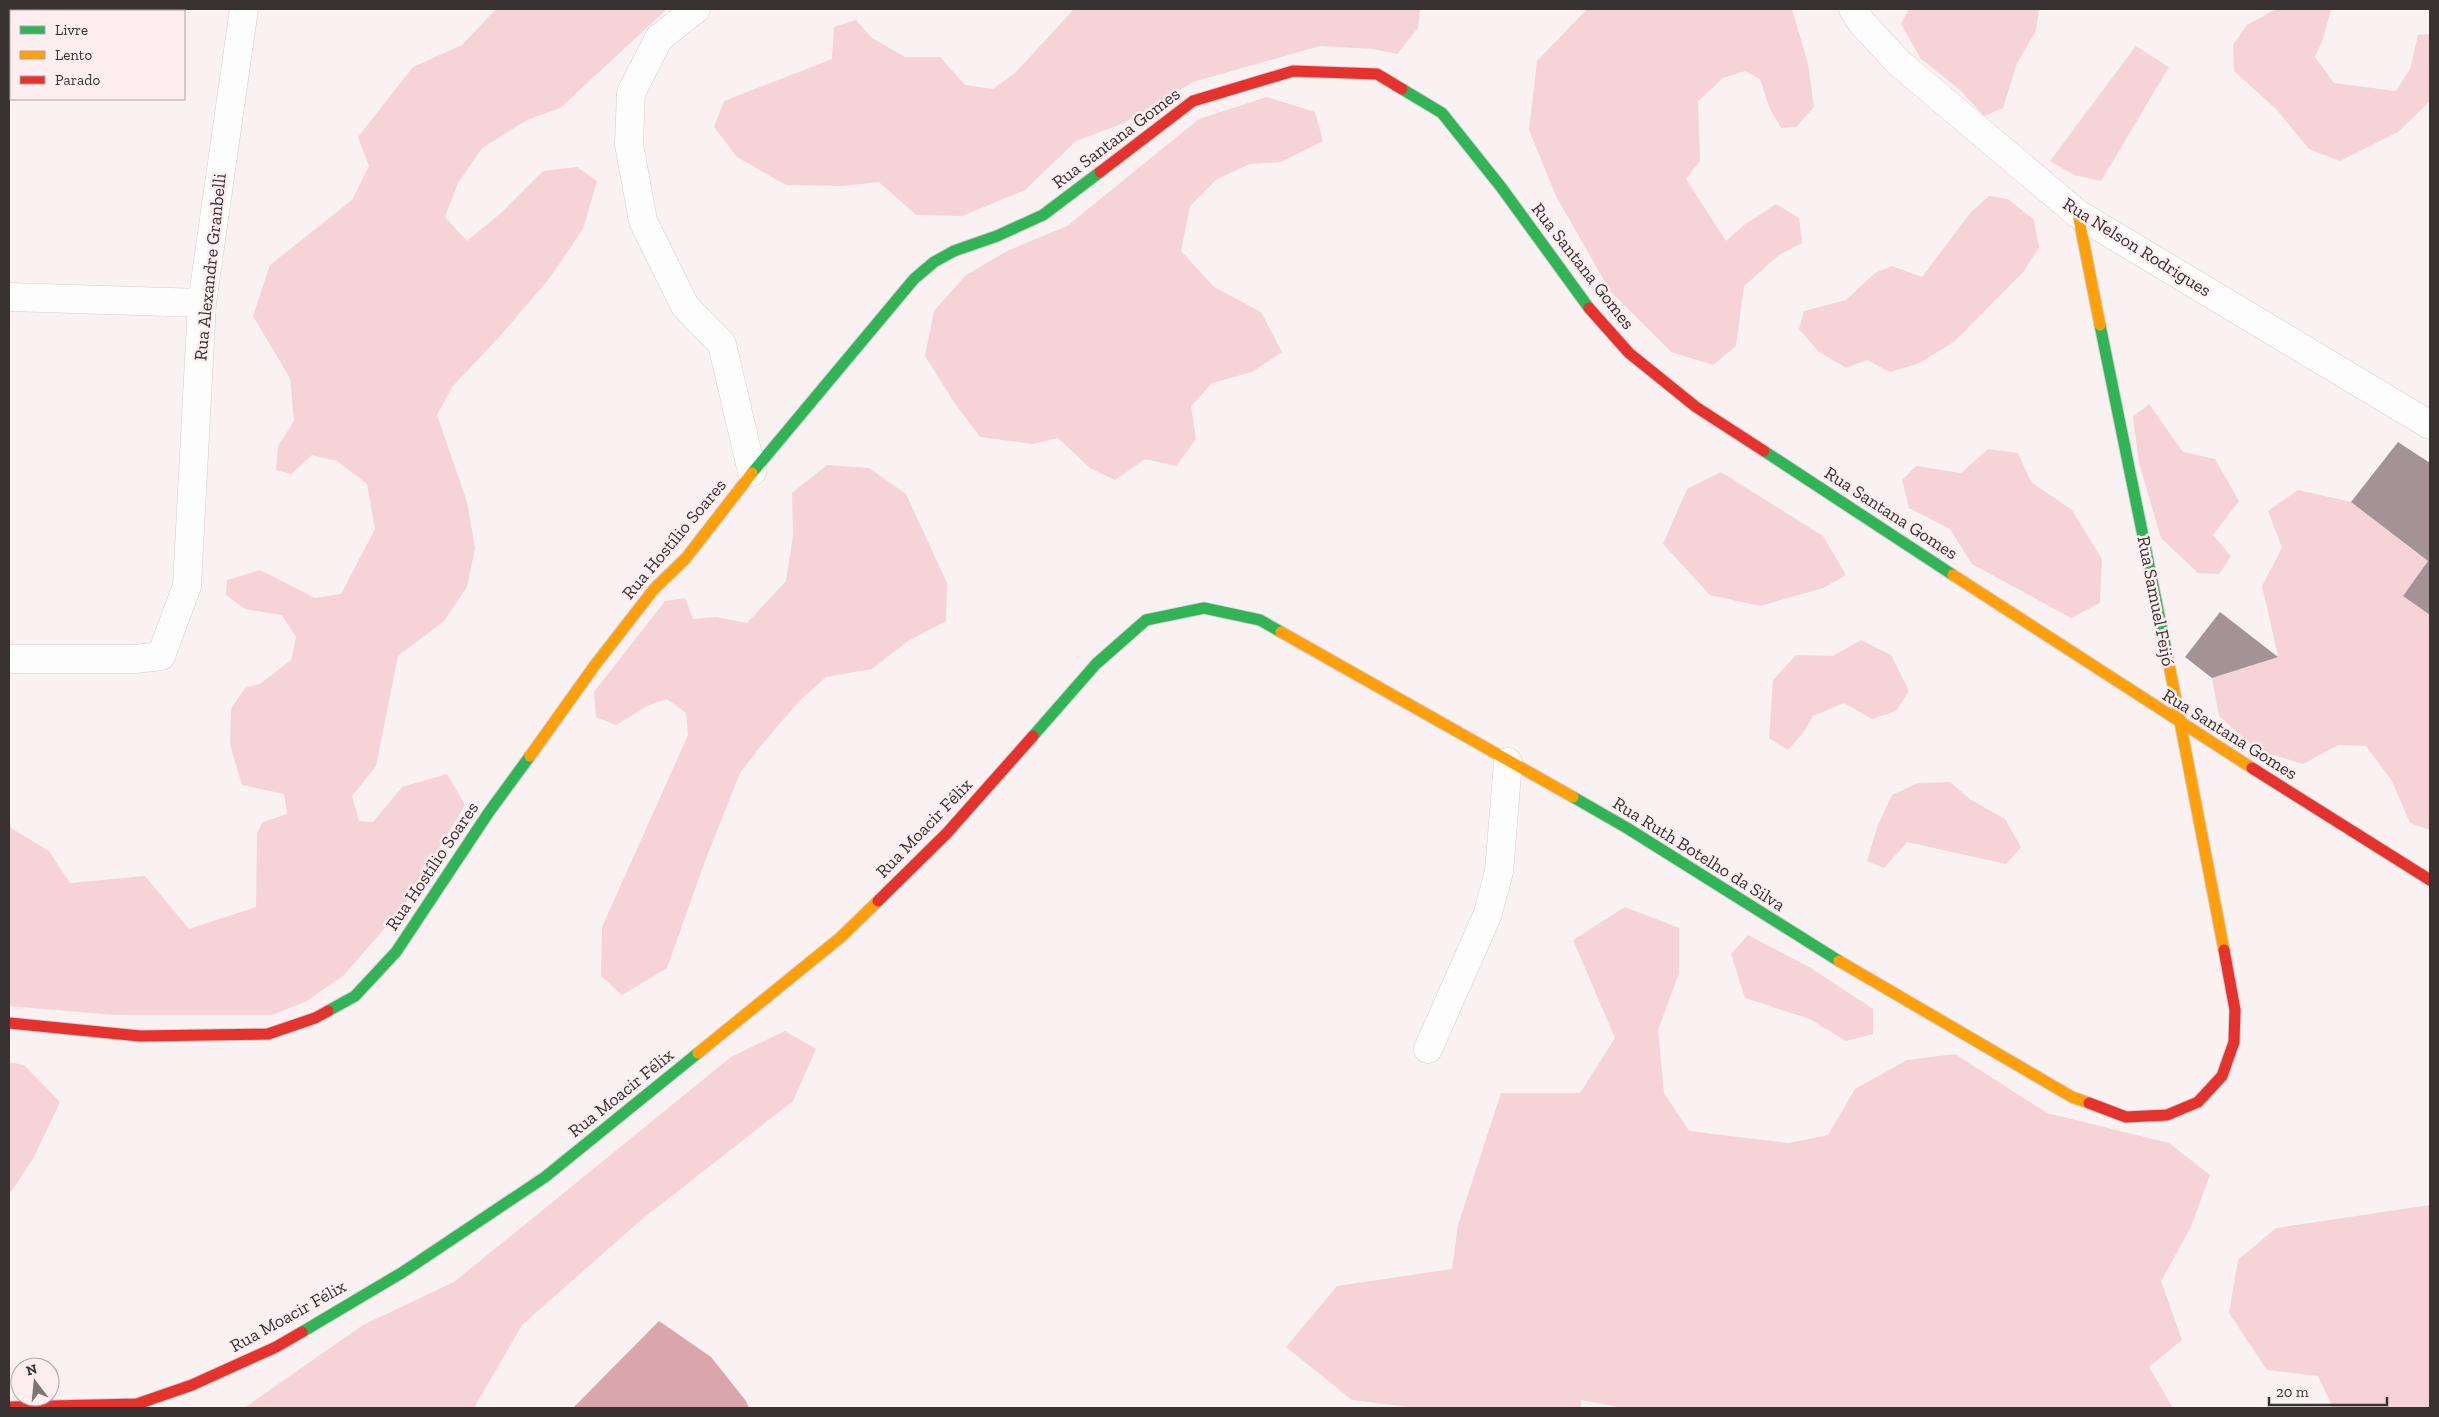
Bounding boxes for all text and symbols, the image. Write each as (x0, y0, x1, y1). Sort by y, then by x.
legend (10, 10, 185, 100)
text: Livre (55, 21, 88, 39)
text: Lento (55, 46, 92, 64)
text: Parado (55, 71, 101, 89)
street label: Rua Santana Gomes (1048, 83, 1184, 193)
street label: Rua Alexandre Granbelli (189, 172, 231, 362)
street label: Rua Nelson Rodrigues (2059, 192, 2215, 302)
street label: Rua Santana Gomes (1527, 198, 1639, 334)
street label: Rua Santana Gomes (1820, 462, 1962, 564)
street label: Rua Hostílio Soares (617, 474, 731, 604)
street label: Rua Samuel Feijó (2133, 534, 2179, 668)
street label: Rua Santana Gomes (2159, 684, 2301, 784)
street label: Rua Moacir Félix (871, 774, 977, 882)
street label: Rua Ruth Botelho da Silva (1609, 792, 1789, 916)
street label: Rua Hostílio Soares (381, 797, 483, 935)
street label: Rua Moacir Félix (564, 1044, 678, 1142)
street label: Rua Moacir Félix (226, 1275, 350, 1357)
north arrow (10, 1357, 60, 1407)
text: N (24, 1360, 39, 1380)
scale bar (2269, 1374, 2386, 1406)
text: 20 m (2276, 1383, 2309, 1401)

